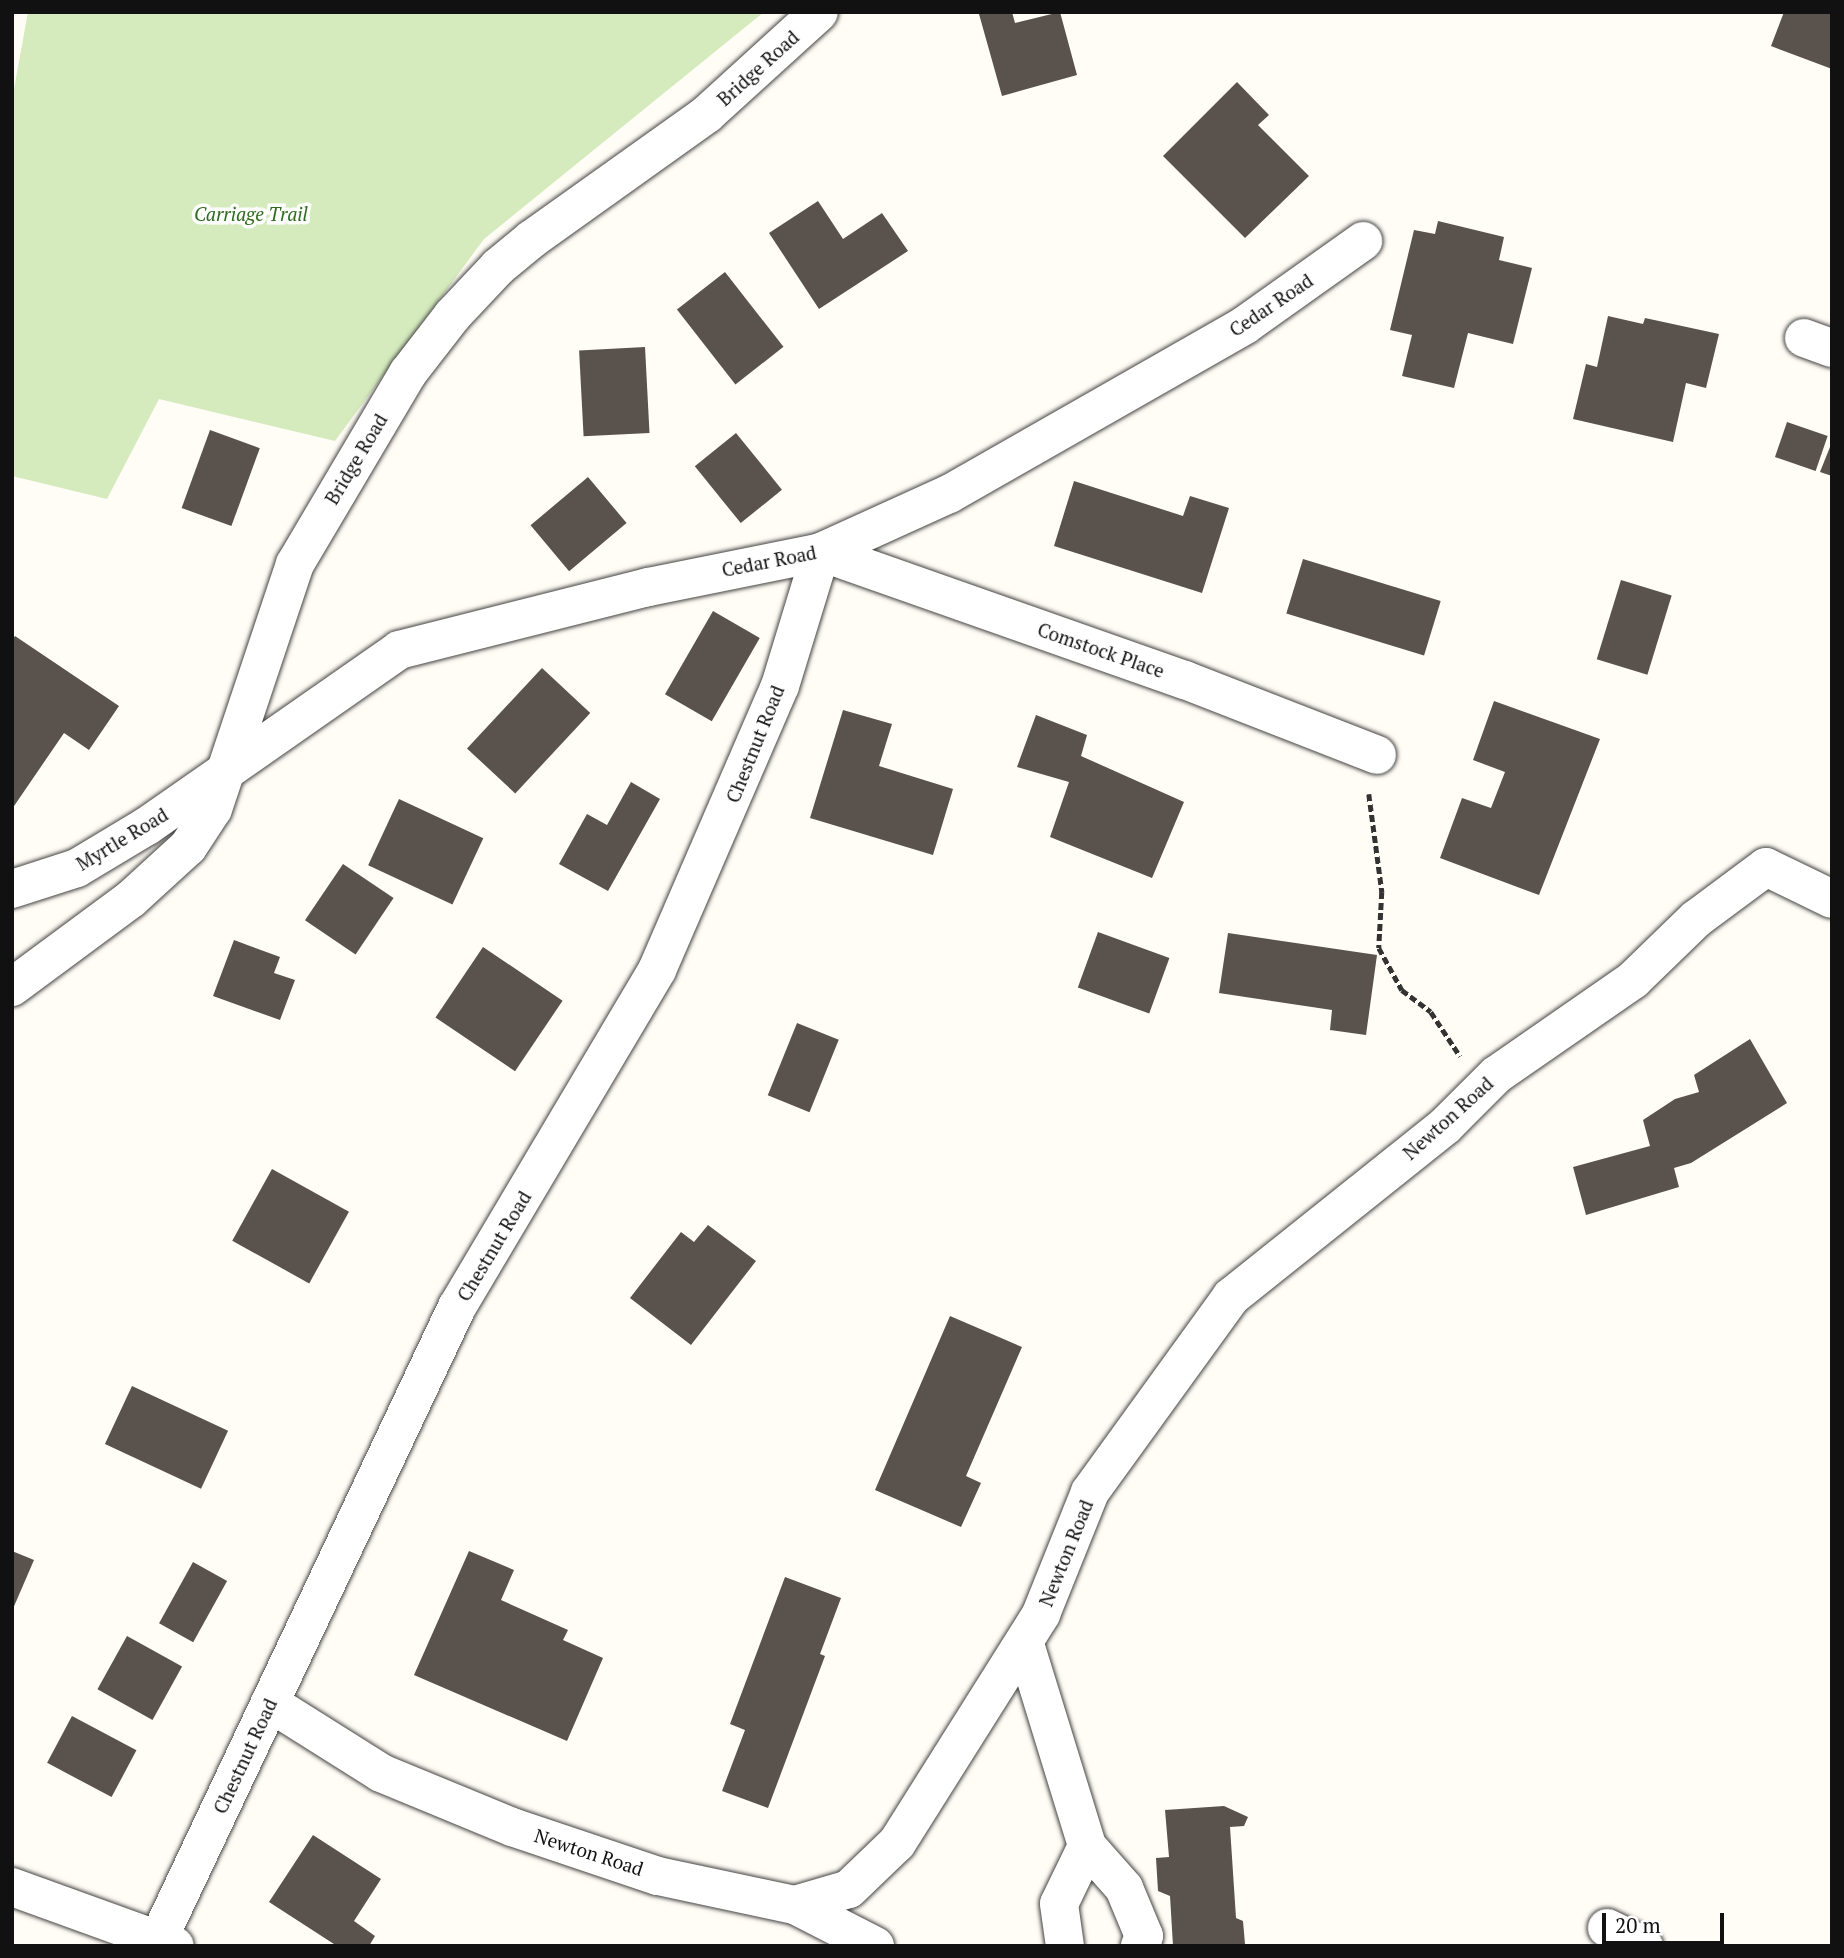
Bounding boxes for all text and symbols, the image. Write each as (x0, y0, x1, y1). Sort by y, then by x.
street label: Bridge Road (713, 25, 803, 111)
park label: Carriage Trail (194, 203, 308, 225)
street label: Cedar Road (1225, 269, 1317, 341)
street label: Bridge Road (320, 409, 392, 509)
street label: Cedar Road (720, 541, 818, 581)
street label: Comstock Place (1035, 618, 1167, 682)
street label: Chestnut Road (721, 682, 789, 806)
street label: Myrtle Road (72, 803, 172, 875)
street label: Newton Road (1398, 1072, 1498, 1164)
street label: Chestnut Road (452, 1187, 536, 1305)
street label: Newton Road (1034, 1496, 1098, 1610)
street label: Chestnut Road (208, 1695, 282, 1817)
street label: Newton Road (532, 1824, 646, 1880)
scale bar (1606, 1898, 1728, 1942)
text: 20 m (1615, 1911, 1661, 1939)

